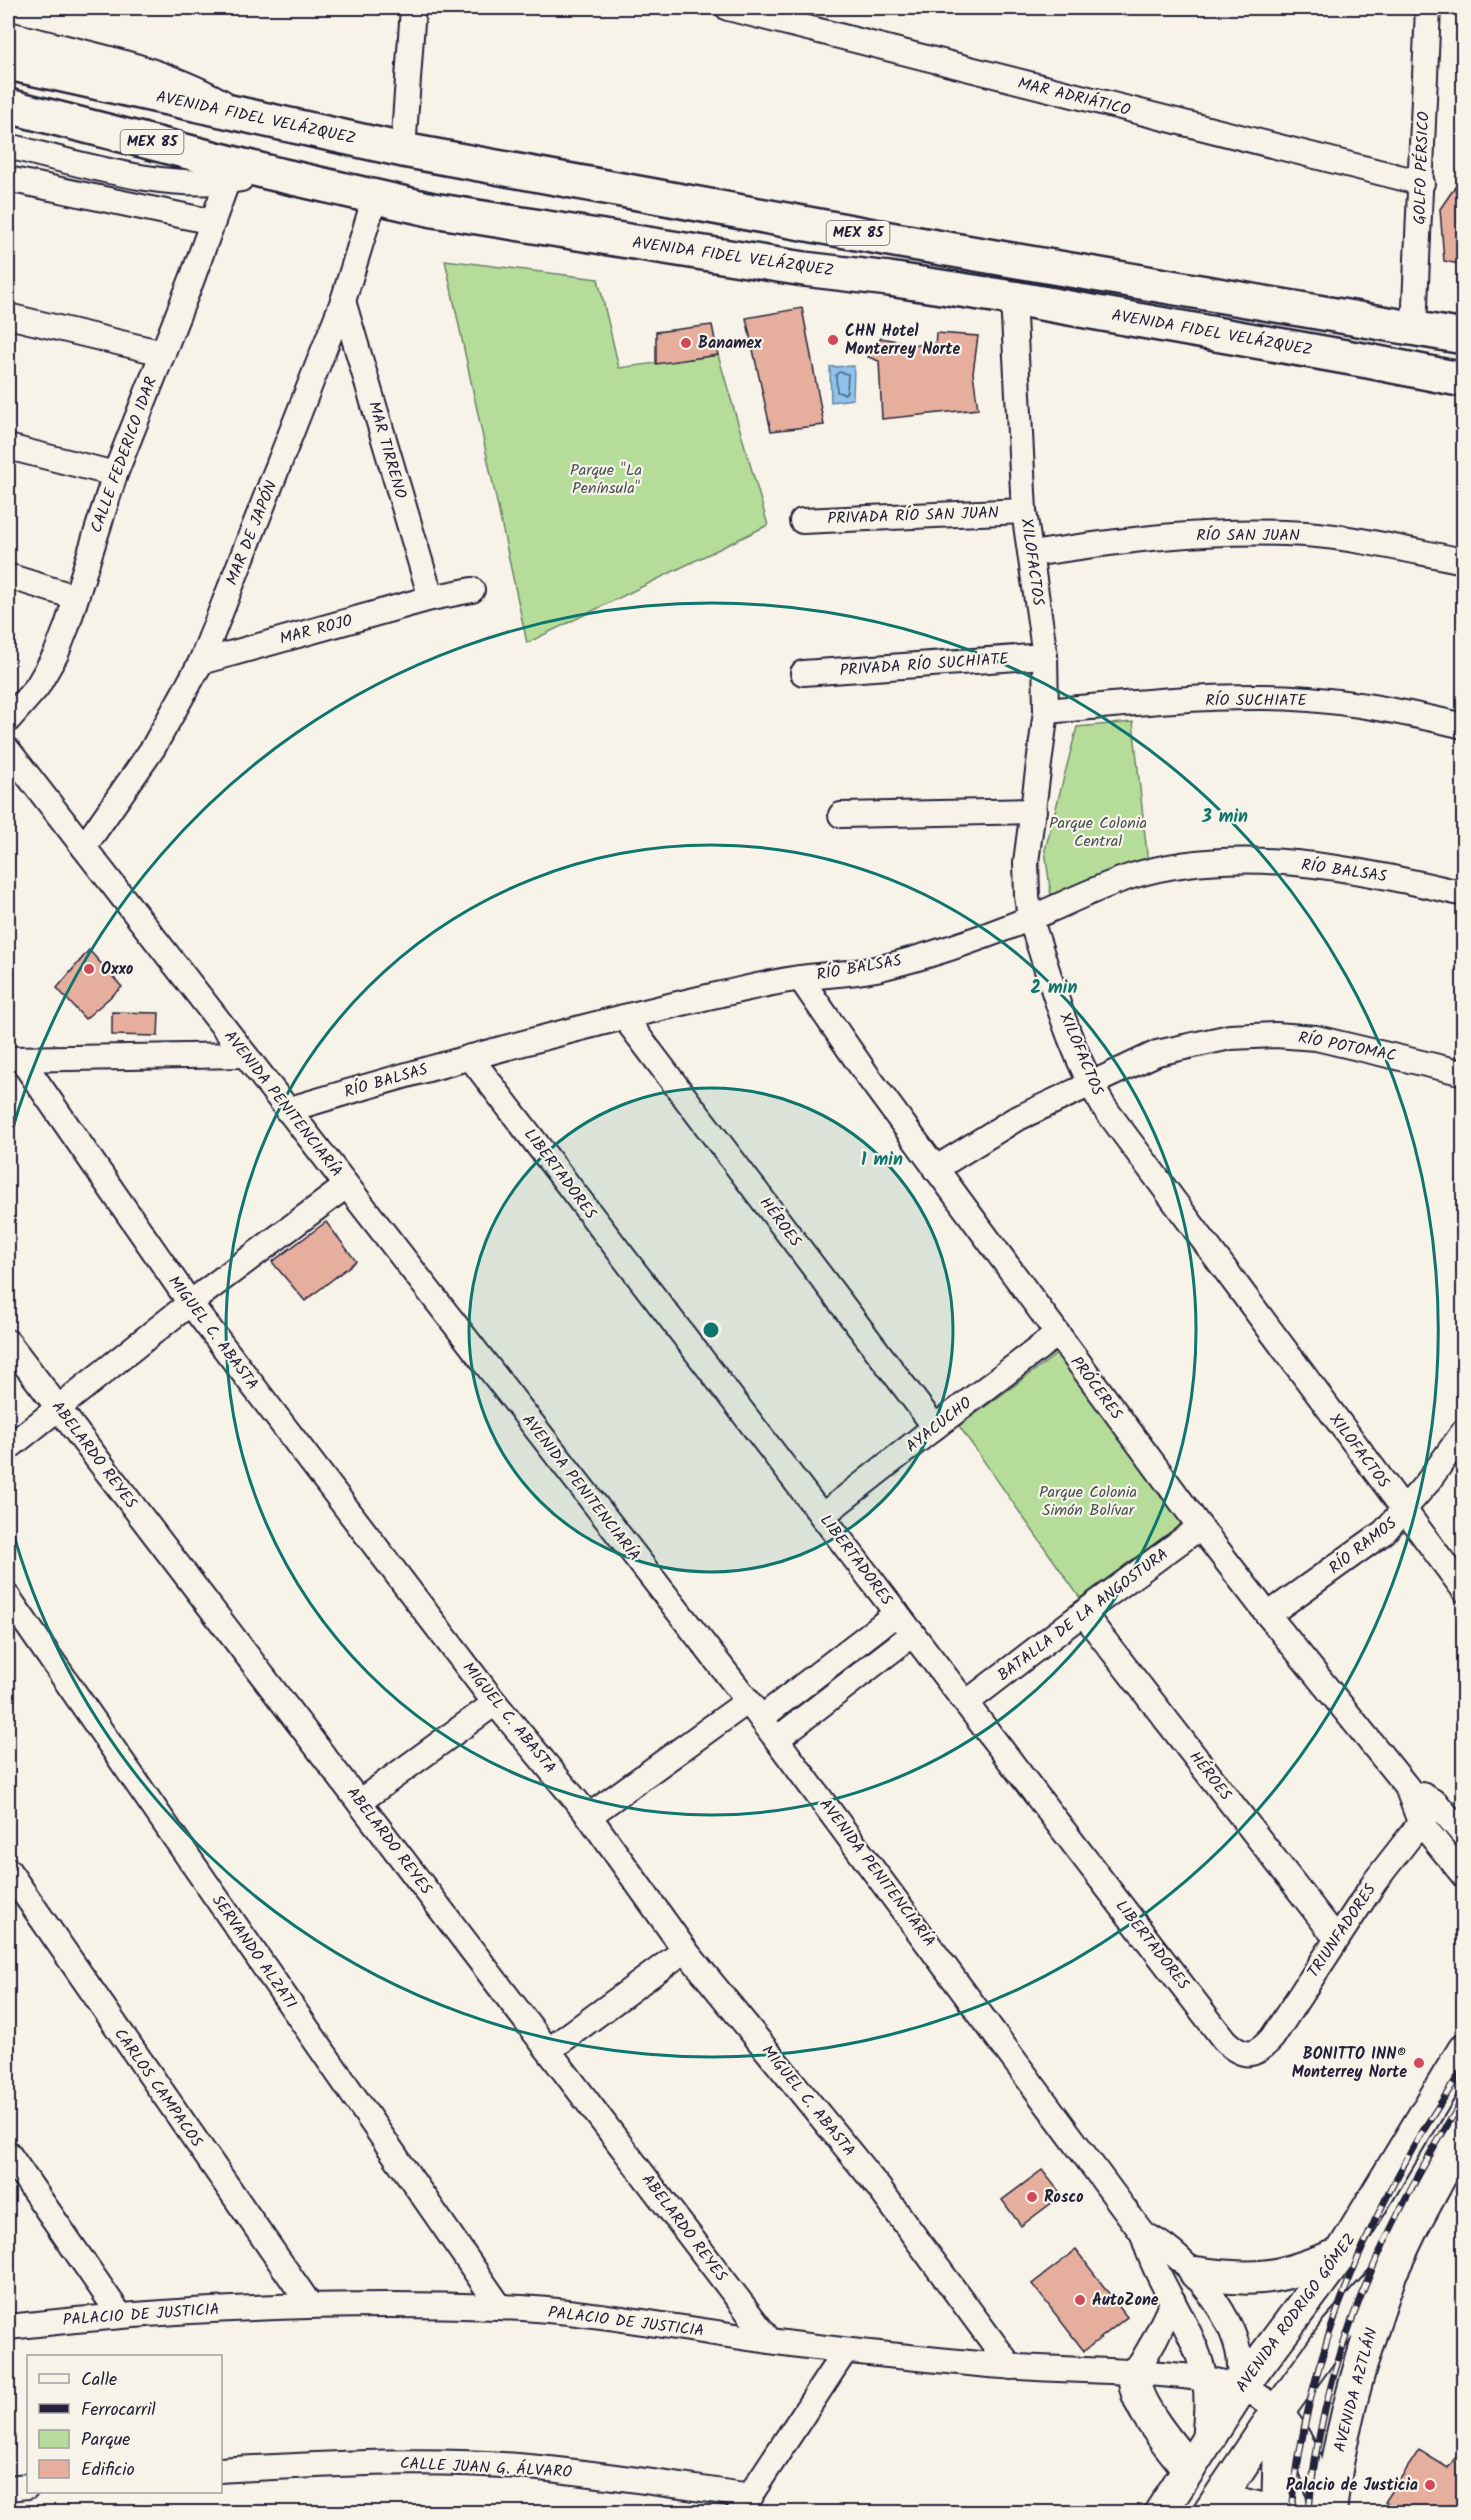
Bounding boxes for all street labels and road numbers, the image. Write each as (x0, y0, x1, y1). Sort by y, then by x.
street label: MAR ADRIÁTICO (1015, 71, 1133, 123)
street label: AVENIDA FIDEL VELÁZQUEZ (154, 85, 358, 151)
street label: GOLFO PÉRSICO (1408, 111, 1436, 225)
road number: MEX 85 (120, 130, 184, 154)
road number: MEX 85 (826, 221, 890, 245)
street label: AVENIDA FIDEL VELÁZQUEZ (631, 230, 835, 284)
street label: AVENIDA FIDEL VELÁZQUEZ (1110, 303, 1314, 363)
street label: CALLE FEDERICO IDAR (84, 373, 164, 537)
street label: MAR TIRRENO (361, 398, 413, 502)
street label: MAR DE JAPÓN (220, 477, 284, 589)
street label: PRIVADA RÍO SAN JUAN (827, 501, 999, 531)
street label: XILOFACTOS (1013, 517, 1051, 608)
street label: RÍO SAN JUAN (1196, 523, 1300, 548)
street label: MAR ROJO (277, 608, 355, 652)
street label: PRIVADA RÍO SUCHIATE (839, 647, 1010, 683)
street label: RÍO SUCHIATE (1205, 688, 1307, 713)
street label: RÍO BALSAS (1300, 853, 1389, 889)
street label: RÍO BALSAS (815, 948, 904, 988)
street label: XILOFACTOS (1052, 1009, 1110, 1100)
street label: AVENIDA PENITENCIARÍA (218, 1025, 349, 1183)
street label: RÍO POTOMAC (1296, 1025, 1398, 1069)
street label: RÍO BALSAS (341, 1057, 431, 1105)
street label: LIBERTADORES (517, 1123, 603, 1225)
street label: HÉROES (753, 1192, 807, 1253)
street label: MIGUEL C. ABASTA (162, 1271, 265, 1396)
street label: PRÓCERES (1064, 1351, 1129, 1425)
street label: AYACUCHO (901, 1391, 978, 1459)
street label: ABELARDO REYES (45, 1396, 143, 1515)
street label: XILOFACTOS (1323, 1408, 1396, 1494)
street label: AVENIDA PENITENCIARÍA (516, 1409, 647, 1567)
street label: LIBERTADORES (813, 1509, 899, 1611)
street label: RÍO RAMOS (1324, 1511, 1403, 1581)
street label: BATALLA DE LA ANGOSTURA (992, 1542, 1174, 1688)
street label: MIGUEL C. ABASTA (456, 1657, 562, 1780)
street label: HÉROES (1183, 1746, 1238, 1807)
street label: ABELARDO REYES (340, 1782, 438, 1901)
street label: AVENIDA PENITENCIARÍA (813, 1793, 942, 1953)
street label: TRIUNFADORES (1301, 1879, 1383, 1983)
street label: SERVANDO ALZATI (205, 1890, 303, 2014)
street label: LIBERTADORES (1109, 1895, 1195, 1996)
street label: CARLOS CAMPACOS (108, 2023, 209, 2153)
street label: MIGUEL C. ABASTA (755, 2040, 861, 2163)
street label: ABELARDO REYES (635, 2169, 733, 2288)
street label: AVENIDA RODRIGO GÓMEZ (1230, 2228, 1362, 2398)
street label: PALACIO DE JUSTICIA (62, 2297, 220, 2333)
street label: PALACIO DE JUSTICIA (547, 2300, 706, 2344)
street label: AVENIDA AZTLÁN (1327, 2325, 1385, 2455)
street label: CALLE JUAN G. ÁLVARO (399, 2451, 573, 2485)

